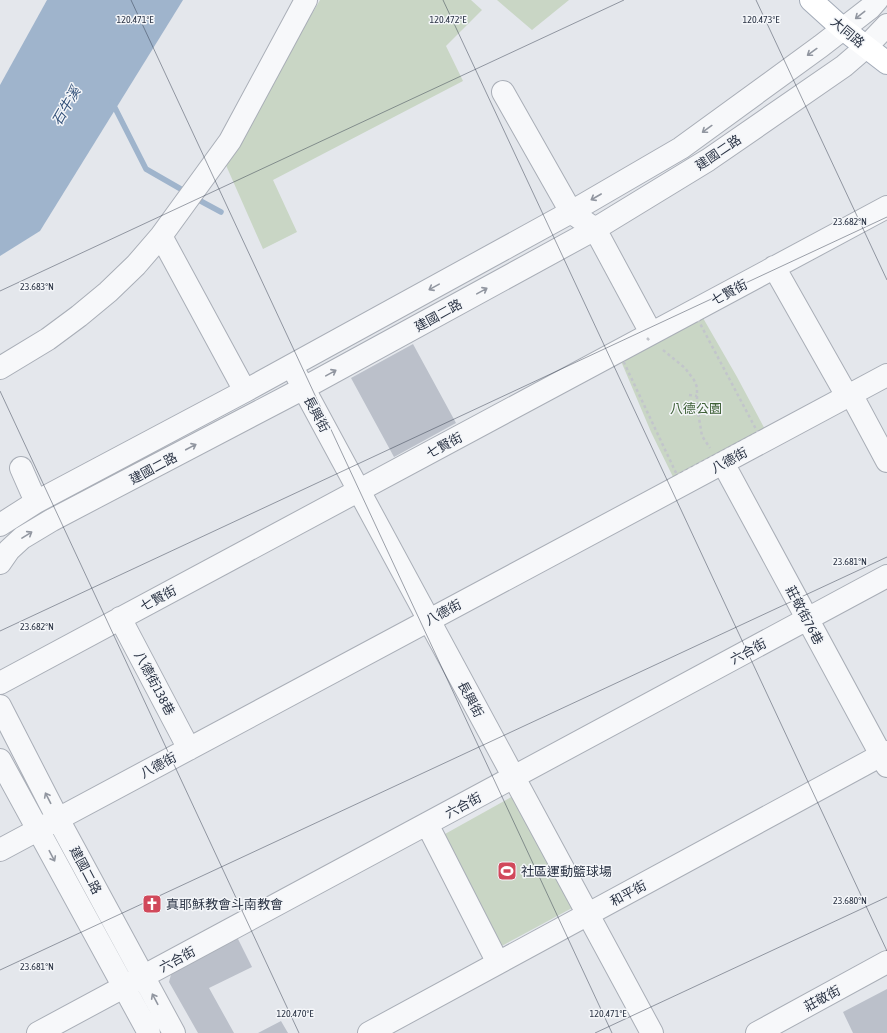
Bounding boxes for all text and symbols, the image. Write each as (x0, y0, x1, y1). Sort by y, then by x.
one-way arrow (855, 11, 866, 19)
text: 120.471°E (117, 14, 154, 25)
text: 120.472°E (430, 14, 467, 25)
text: 120.473°E (743, 14, 780, 25)
street label: 大同路 (828, 14, 867, 51)
one-way arrow (806, 48, 817, 56)
water label: 石牛溪 (49, 82, 84, 128)
one-way arrow (701, 125, 712, 133)
street label: 建國二路 (693, 132, 744, 173)
one-way arrow (590, 194, 602, 202)
text: 23.682°N (833, 216, 867, 227)
street label: 七賢街 (708, 277, 750, 308)
text: 23.683°N (20, 281, 54, 292)
one-way arrow (428, 284, 440, 292)
one-way arrow (475, 286, 487, 294)
street label: 建國二路 (412, 296, 465, 335)
one-way arrow (325, 369, 337, 377)
street label: 長興街 (301, 393, 332, 435)
park label: 八德公園 (670, 401, 722, 416)
street label: 七賢街 (423, 430, 465, 461)
one-way arrow (185, 443, 197, 451)
street label: 八德街 (708, 445, 750, 476)
street label: 建國二路 (127, 450, 180, 487)
one-way arrow (21, 531, 32, 539)
text: 23.681°N (833, 556, 867, 567)
street label: 七賢街 (137, 583, 179, 614)
street label: 莊敬街76巷 (783, 583, 826, 647)
street label: 八德街 (422, 597, 464, 628)
text: 23.682°N (20, 621, 54, 632)
street label: 六合街 (727, 636, 769, 667)
street label: 八德街138巷 (131, 649, 178, 718)
street label: 長興街 (455, 678, 486, 720)
street label: 八德街 (137, 750, 179, 781)
street label: 六合街 (442, 790, 484, 821)
one-way arrow (43, 792, 51, 804)
street label: 建國二路 (67, 844, 104, 897)
one-way arrow (49, 850, 57, 862)
sports icon: 社區運動籃球場 (496, 860, 518, 882)
place label: 社區運動籃球場 (521, 864, 612, 879)
street label: 和平街 (607, 878, 649, 909)
church icon: 真耶穌教會斗南教會 (141, 893, 163, 915)
text: 23.680°N (833, 895, 867, 906)
place label: 真耶穌教會斗南教會 (166, 897, 283, 912)
street label: 六合街 (156, 944, 198, 975)
text: 23.681°N (20, 961, 54, 972)
street label: 莊敬街 (801, 983, 843, 1014)
one-way arrow (151, 993, 159, 1005)
text: 120.470°E (277, 1008, 314, 1019)
text: 120.471°E (590, 1008, 627, 1019)

